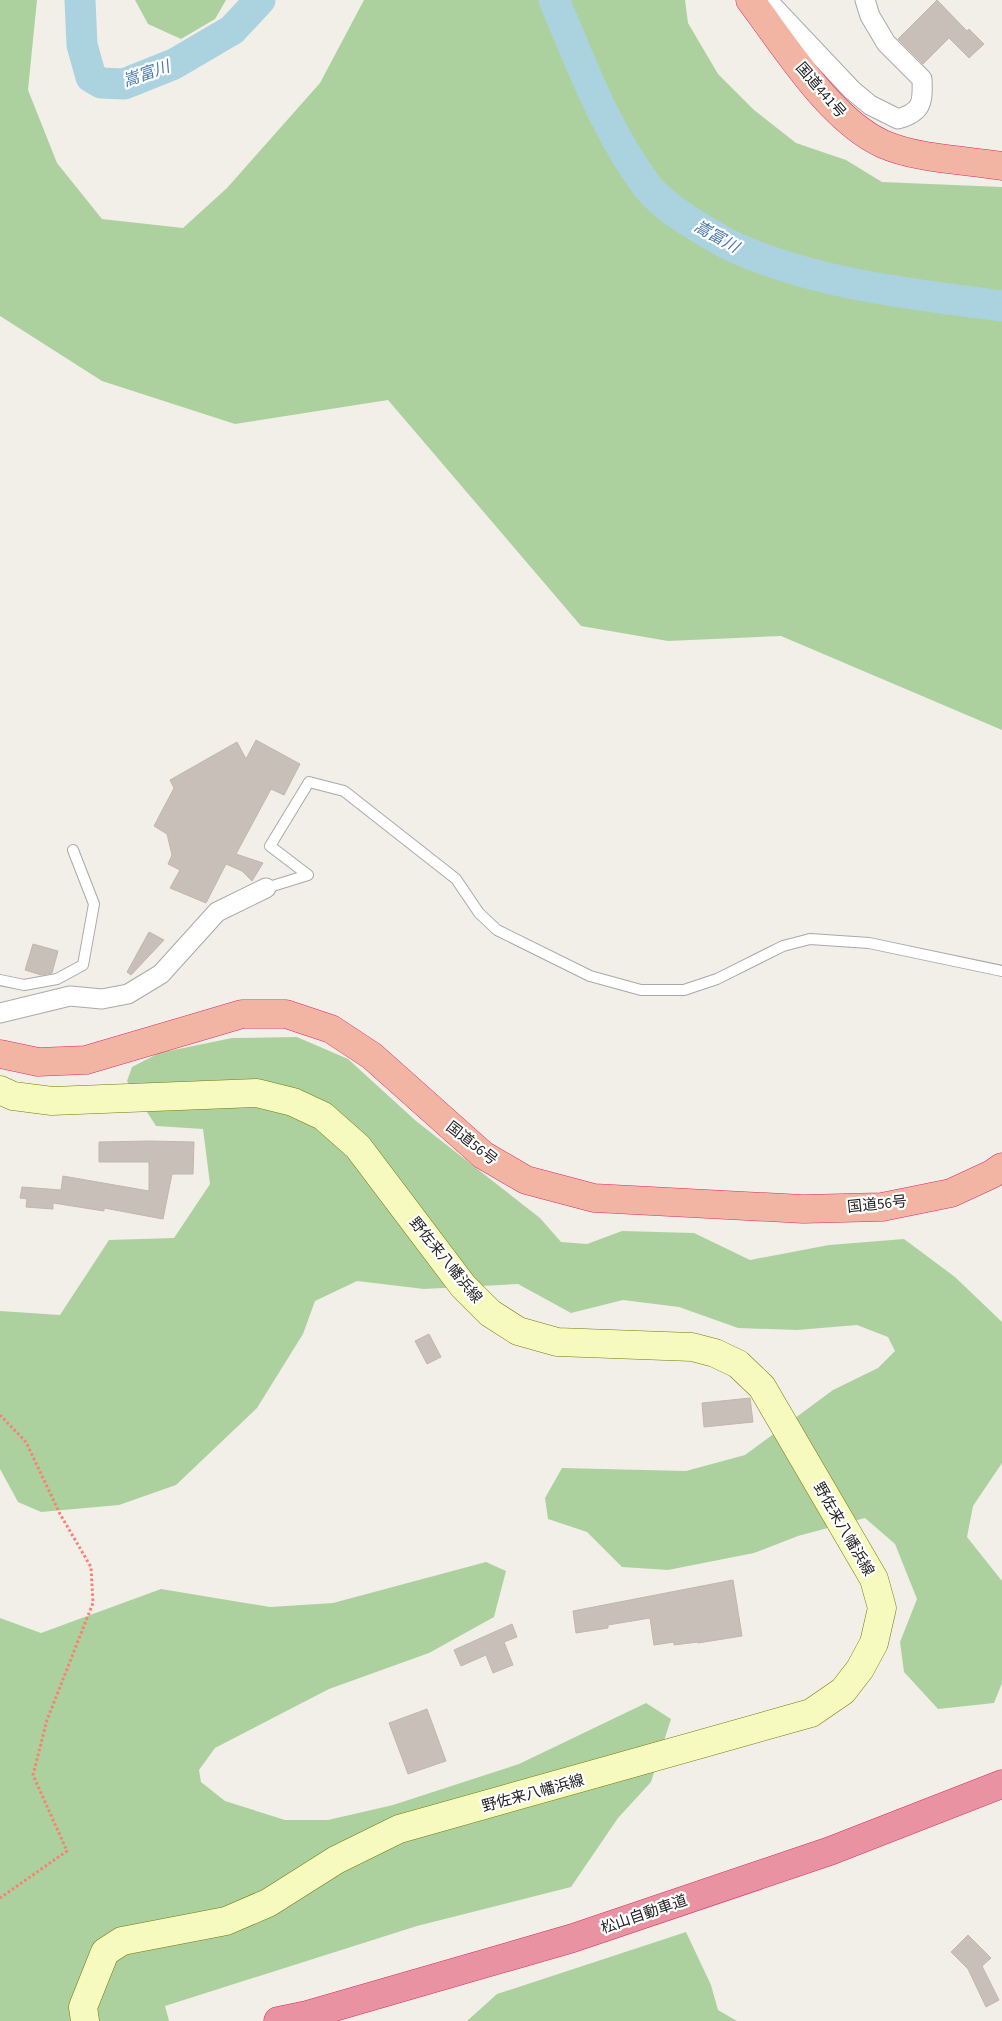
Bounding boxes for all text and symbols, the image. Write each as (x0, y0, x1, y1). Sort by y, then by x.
water label: 嵩富川 (120, 55, 174, 92)
street label: 国道441号 (791, 58, 851, 123)
water label: 嵩富川 (690, 216, 745, 259)
street label: 国道56号 (442, 1117, 502, 1170)
street label: 国道56号 (846, 1191, 908, 1218)
street label: 野佐来八幡浜線 (404, 1213, 487, 1308)
street label: 野佐来八幡浜線 (808, 1479, 879, 1580)
street label: 野佐来八幡浜線 (480, 1770, 587, 1817)
street label: 松山自動車道 (598, 1890, 690, 1939)

